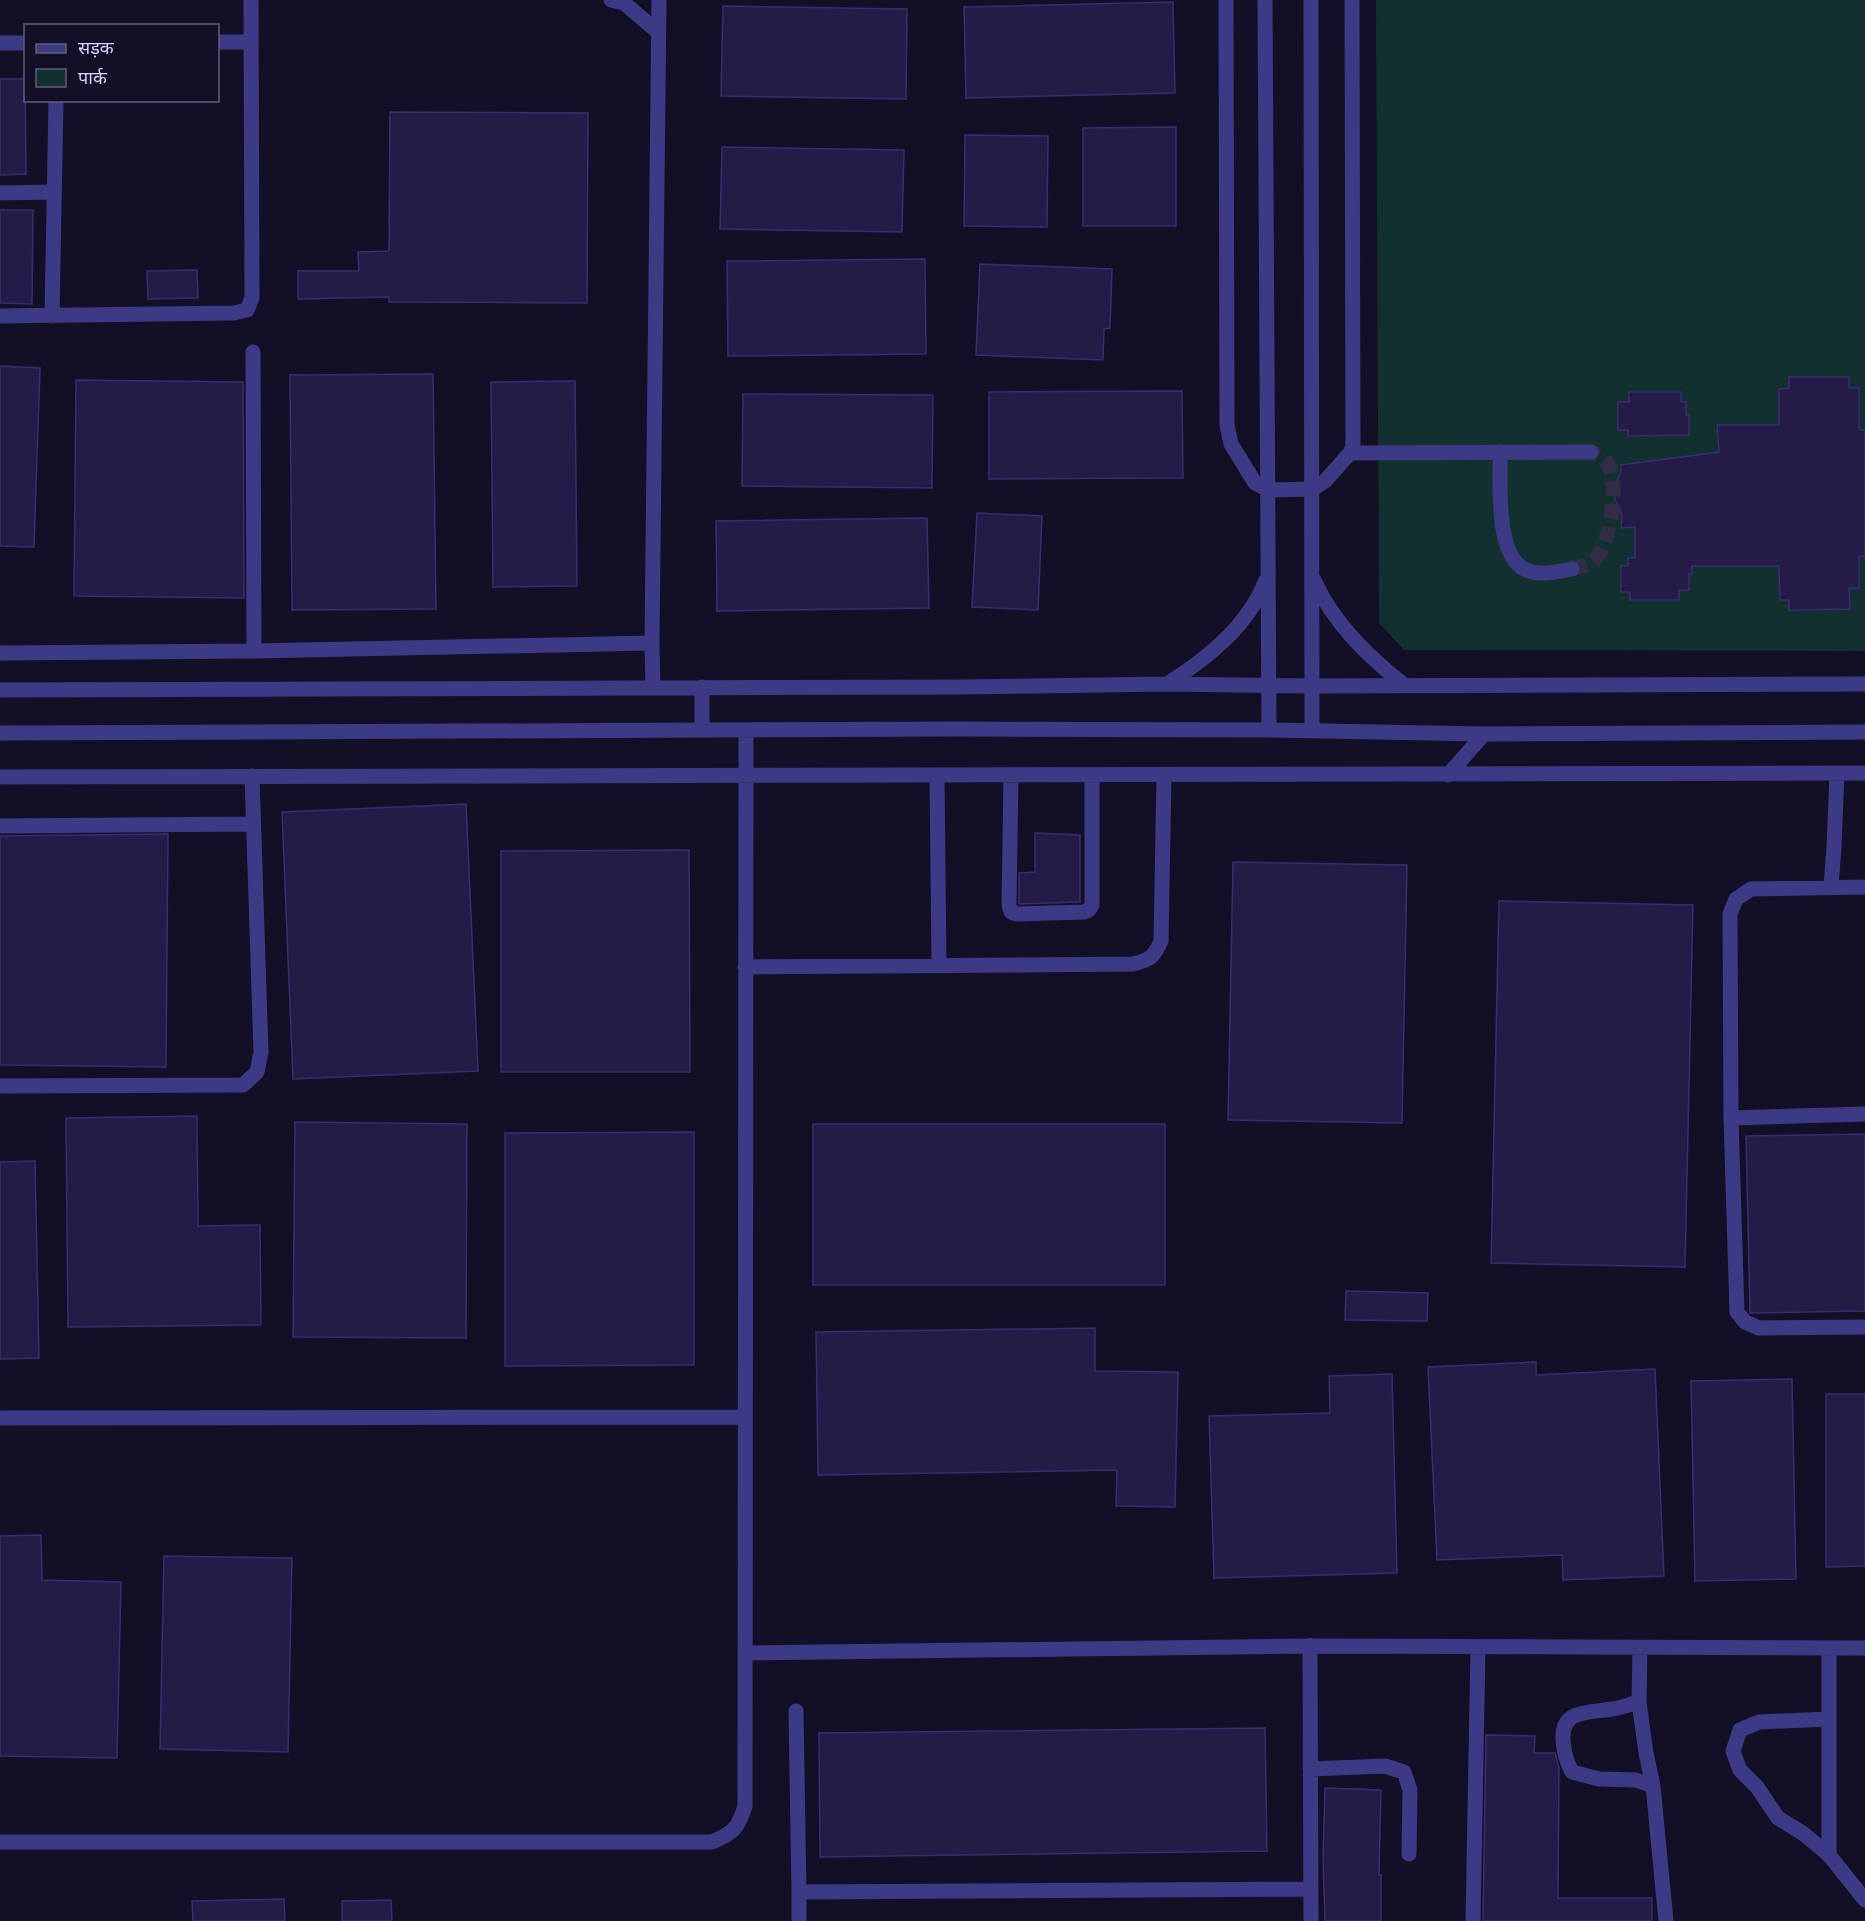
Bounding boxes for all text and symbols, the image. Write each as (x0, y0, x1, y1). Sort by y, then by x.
legend (24, 24, 219, 102)
text: सड़क (78, 37, 115, 59)
text: पार्क (78, 67, 108, 89)

